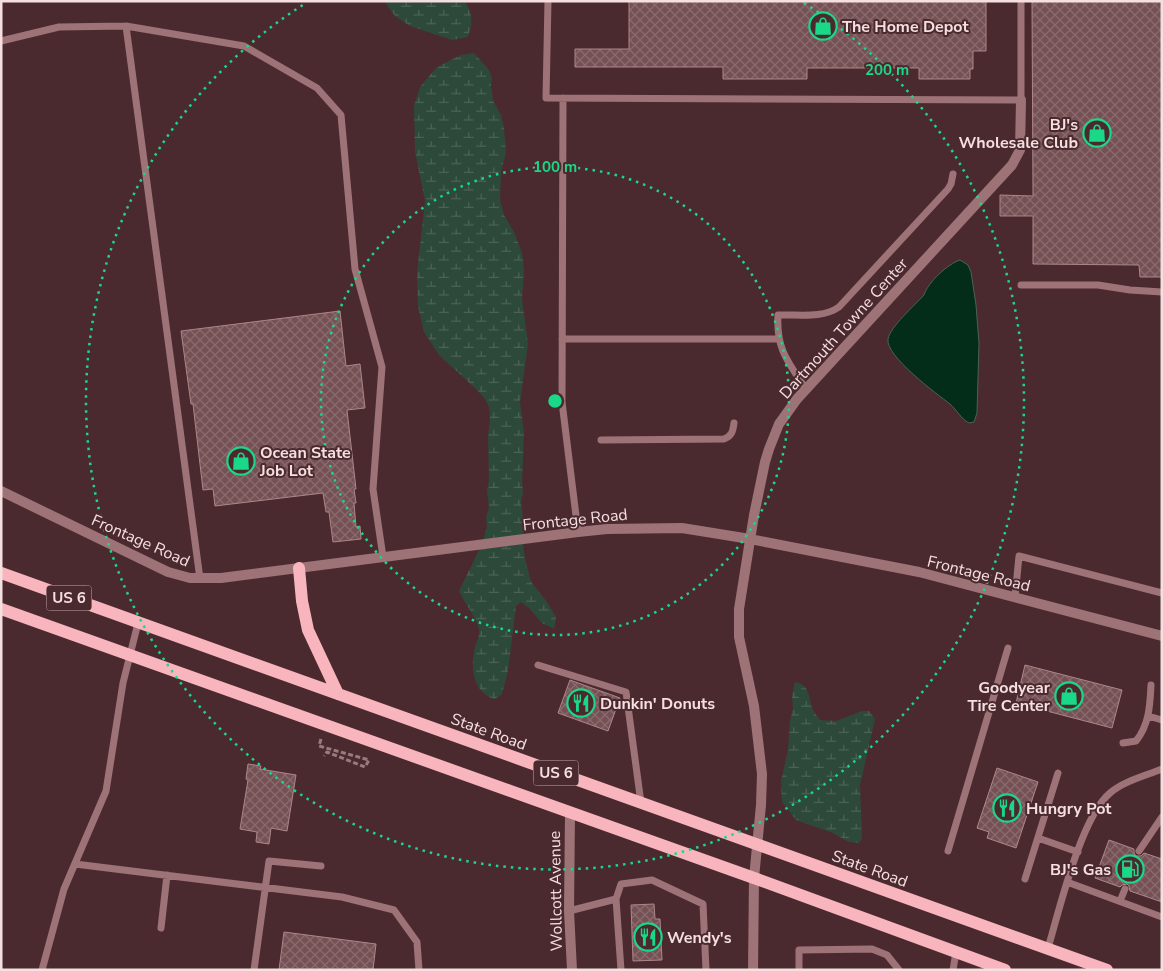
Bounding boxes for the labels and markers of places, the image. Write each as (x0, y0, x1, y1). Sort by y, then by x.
shop icon: The Home Depot (808, 11, 838, 41)
place label: The Home Depot (842, 16, 969, 38)
place label: BJ's Wholesale Club (959, 114, 1078, 154)
shop icon: BJ's Wholesale Club (1082, 118, 1112, 148)
centre of rings (546, 392, 564, 410)
place label: Ocean State Job Lot (259, 442, 351, 482)
shop icon: Ocean State Job Lot (226, 446, 256, 476)
place label: Goodyear Tire Center (968, 677, 1051, 717)
shop icon: Goodyear Tire Center (1054, 681, 1084, 711)
restaurant icon: Dunkin' Donuts (566, 688, 596, 718)
place label: Dunkin' Donuts (600, 693, 715, 715)
restaurant icon: Hungry Pot (992, 793, 1022, 823)
place label: Hungry Pot (1026, 798, 1112, 820)
fuel station icon: BJ's Gas (1115, 854, 1145, 884)
place label: BJ's Gas (1050, 859, 1111, 881)
restaurant icon: Wendy's (633, 922, 663, 952)
place label: Wendy's (667, 927, 732, 949)

